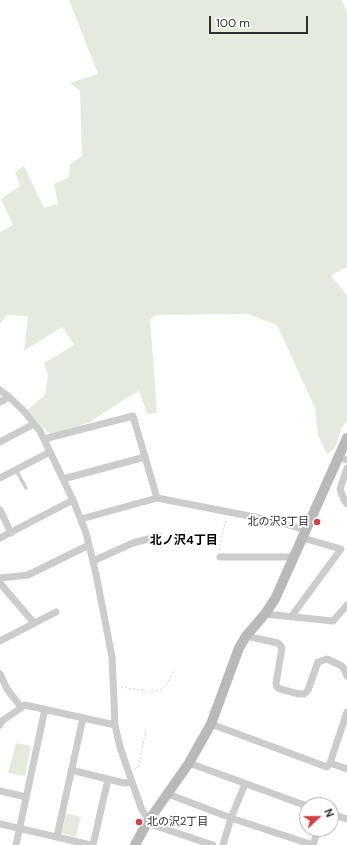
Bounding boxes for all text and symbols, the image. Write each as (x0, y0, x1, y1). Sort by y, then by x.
scale bar (211, 8, 310, 34)
text: 100 m (216, 15, 250, 31)
place label: 北の沢3丁目 (247, 515, 309, 529)
marker: 北の沢3丁目 (312, 517, 322, 527)
district label: 北ノ沢4丁目 (150, 534, 218, 548)
north arrow (299, 797, 339, 837)
text: N (321, 807, 337, 819)
place label: 北の沢2丁目 (147, 815, 208, 829)
marker: 北の沢2丁目 (134, 817, 144, 827)

